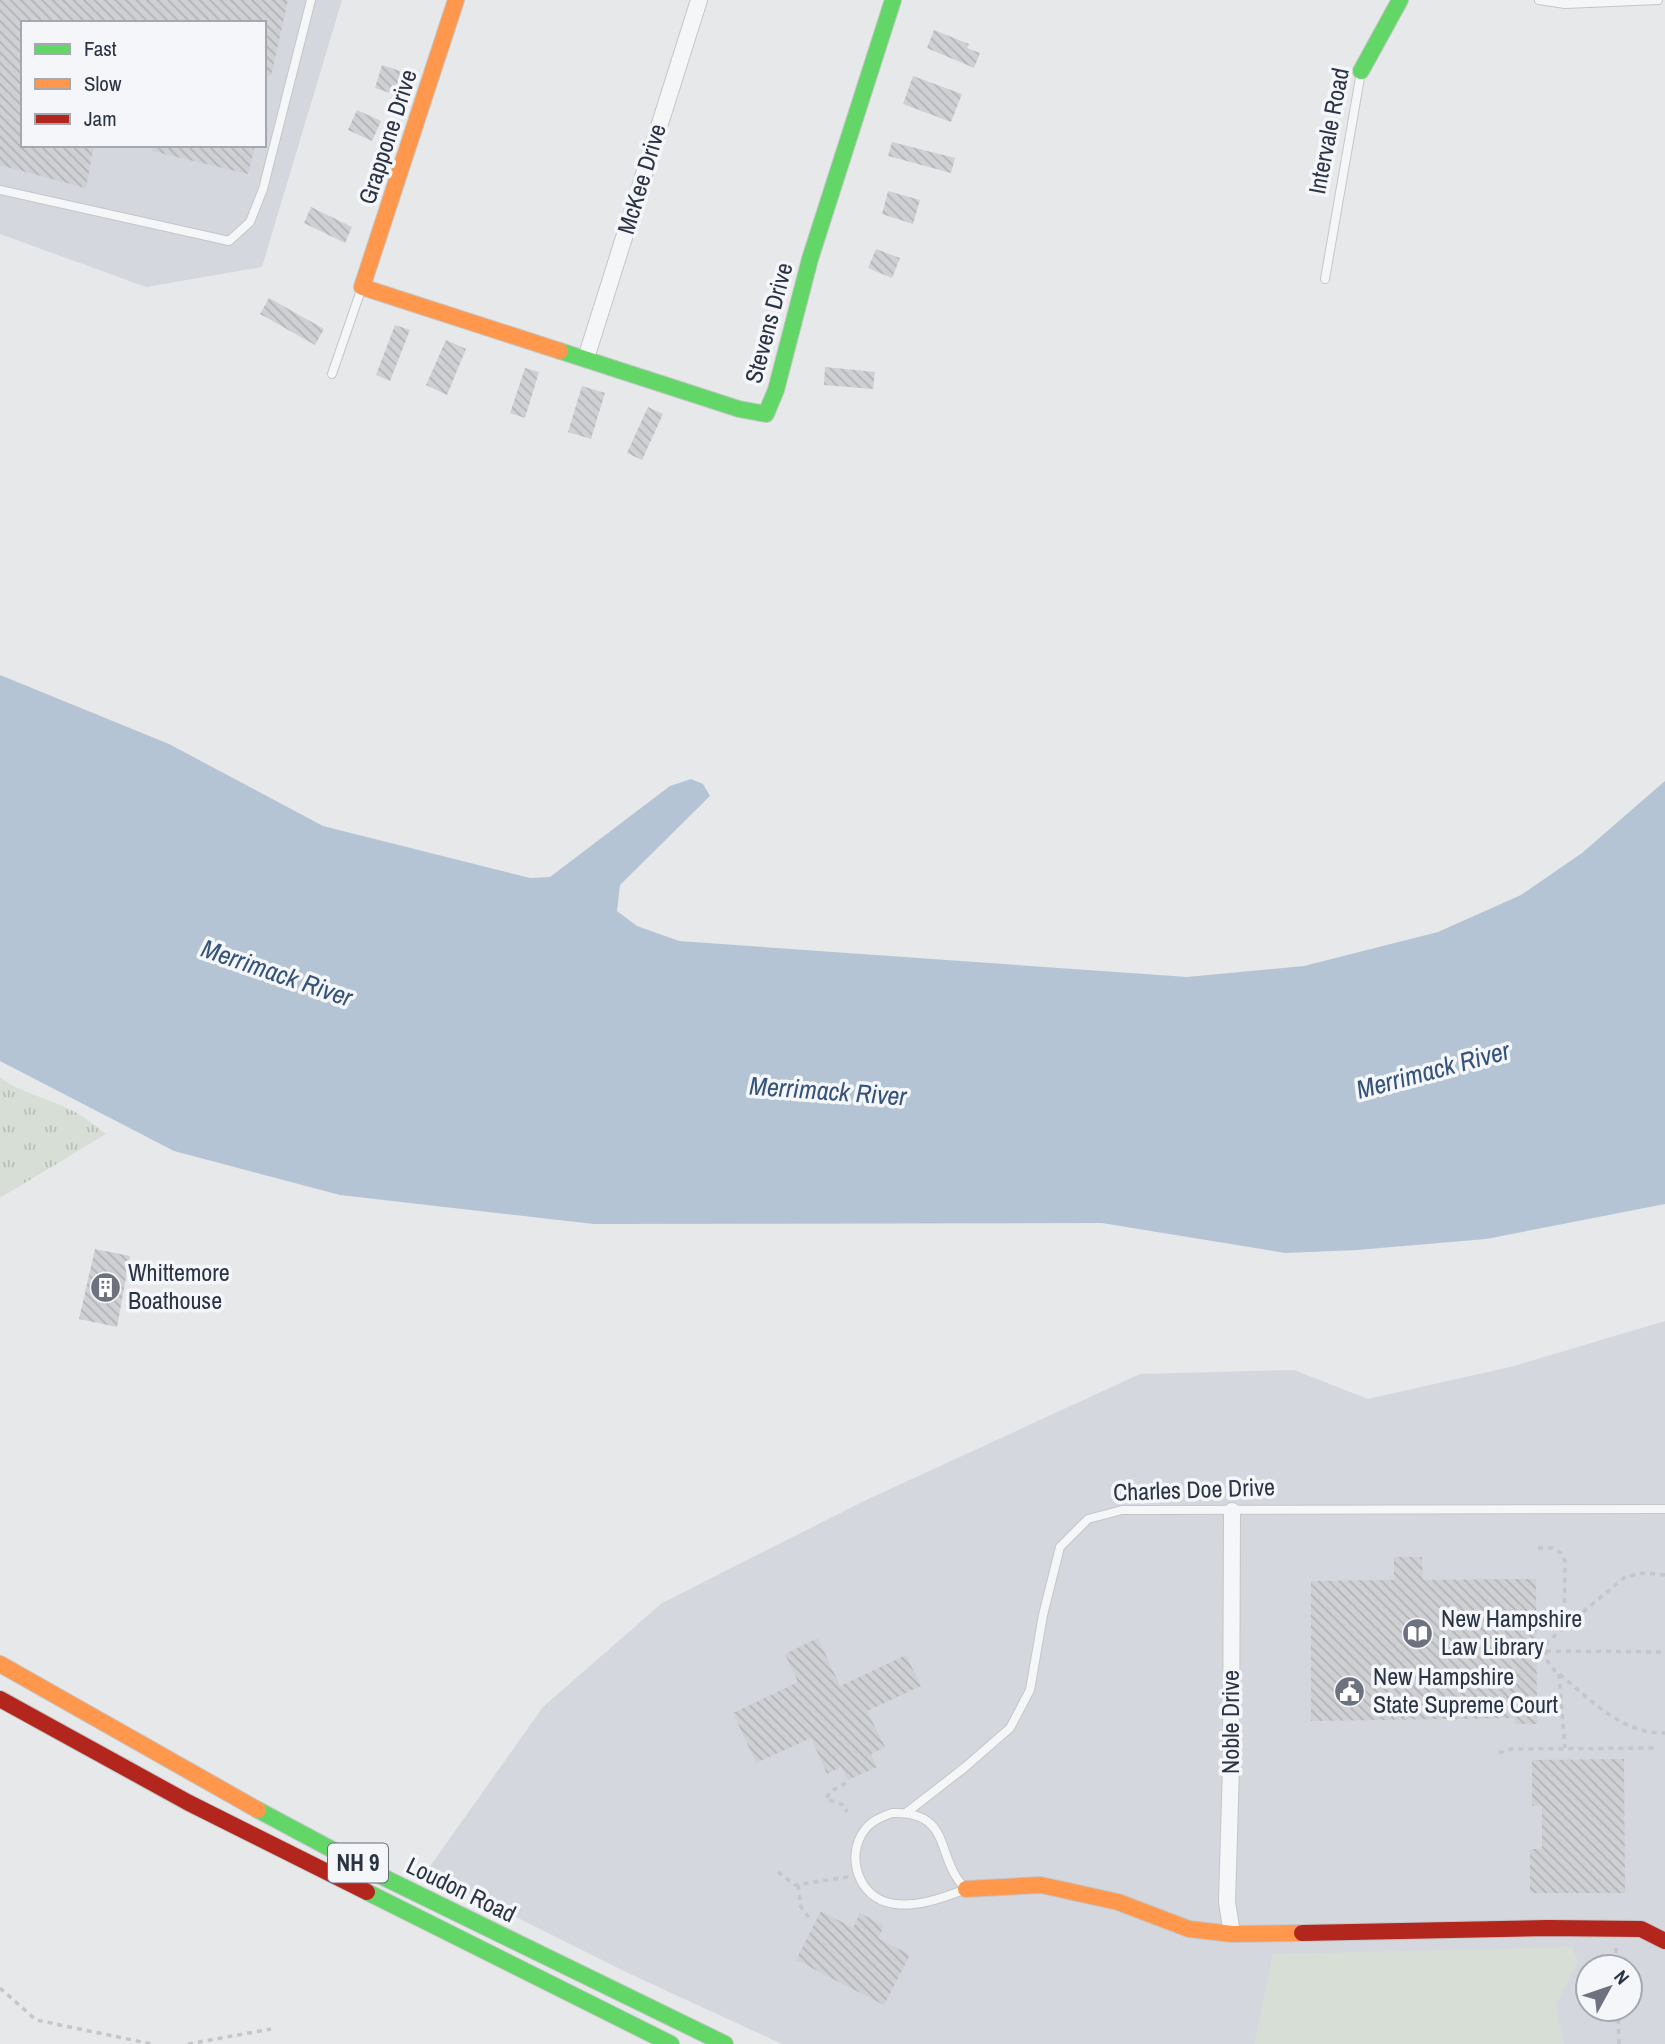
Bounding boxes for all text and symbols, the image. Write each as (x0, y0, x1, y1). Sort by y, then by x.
legend (21, 21, 266, 147)
text: Fast (84, 34, 117, 63)
street label: Grappone Drive (350, 65, 424, 208)
street label: Intervale Road (1300, 65, 1356, 197)
text: Slow (84, 69, 122, 98)
text: Jam (84, 104, 117, 133)
street label: McKee Drive (609, 120, 673, 238)
street label: Stevens Drive (737, 259, 799, 387)
water label: Merrimack River (197, 930, 358, 1015)
water label: Merrimack River (1352, 1032, 1514, 1107)
water label: Merrimack River (748, 1068, 909, 1114)
place label: Whittemore Boathouse (128, 1256, 230, 1316)
building icon: Whittemore Boathouse (88, 1270, 122, 1304)
street label: Charles Doe Drive (1113, 1470, 1275, 1508)
place label: New Hampshire Law Library (1441, 1602, 1582, 1662)
library icon: New Hampshire Law Library (1401, 1616, 1435, 1650)
place label: New Hampshire State Supreme Court (1373, 1660, 1558, 1720)
street label: Noble Drive (1214, 1670, 1246, 1774)
public building icon: New Hampshire State Supreme Court (1333, 1674, 1367, 1708)
road number: NH 9 (328, 1844, 388, 1882)
street label: Loudon Road (401, 1849, 522, 1929)
north arrow (1574, 1953, 1644, 2023)
text: N (1608, 1964, 1636, 1990)

